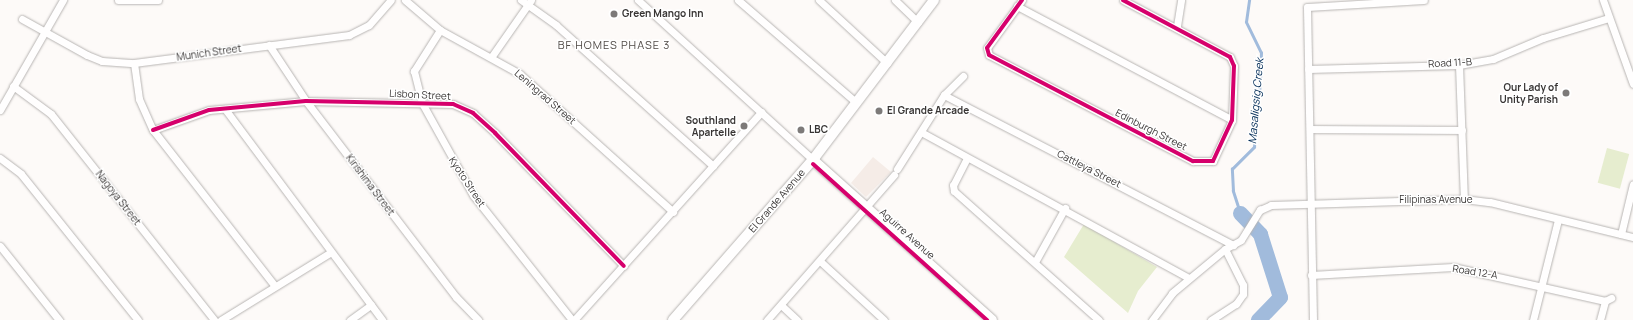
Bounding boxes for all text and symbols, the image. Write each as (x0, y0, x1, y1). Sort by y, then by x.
place label: Green Mango Inn (622, 8, 704, 20)
marker: Green Mango Inn (609, 9, 619, 19)
district label: BF HOMES PHASE 3 (558, 38, 670, 52)
street label: Munich Street (176, 43, 242, 63)
street label: Road 11-B (1428, 56, 1472, 70)
water label: Masaligsig Creek (1246, 58, 1266, 144)
street label: Leningrad Street (512, 67, 578, 127)
place label: Our Lady of Unity Parish (1499, 81, 1558, 104)
street label: Lisbon Street (389, 87, 451, 103)
marker: Our Lady of Unity Parish (1561, 88, 1571, 98)
place label: El Grande Arcade (887, 105, 969, 117)
marker: El Grande Arcade (874, 106, 884, 116)
street label: Edinburgh Street (1113, 107, 1189, 153)
place label: Southland Apartelle (685, 114, 736, 138)
marker: Southland Apartelle (739, 121, 749, 131)
place label: LBC (809, 124, 828, 136)
marker: LBC (796, 125, 806, 135)
street label: Cattleya Street (1055, 148, 1123, 190)
street label: Kirishima Street (343, 152, 397, 218)
street label: Kyoto Street (446, 155, 488, 209)
street label: El Grande Avenue (746, 167, 808, 235)
street label: Nagoya Street (93, 168, 143, 228)
street label: Filipinas Avenue (1399, 194, 1473, 206)
street label: Aguirre Avenue (877, 206, 937, 262)
street label: Road 12-A (1452, 263, 1498, 281)

